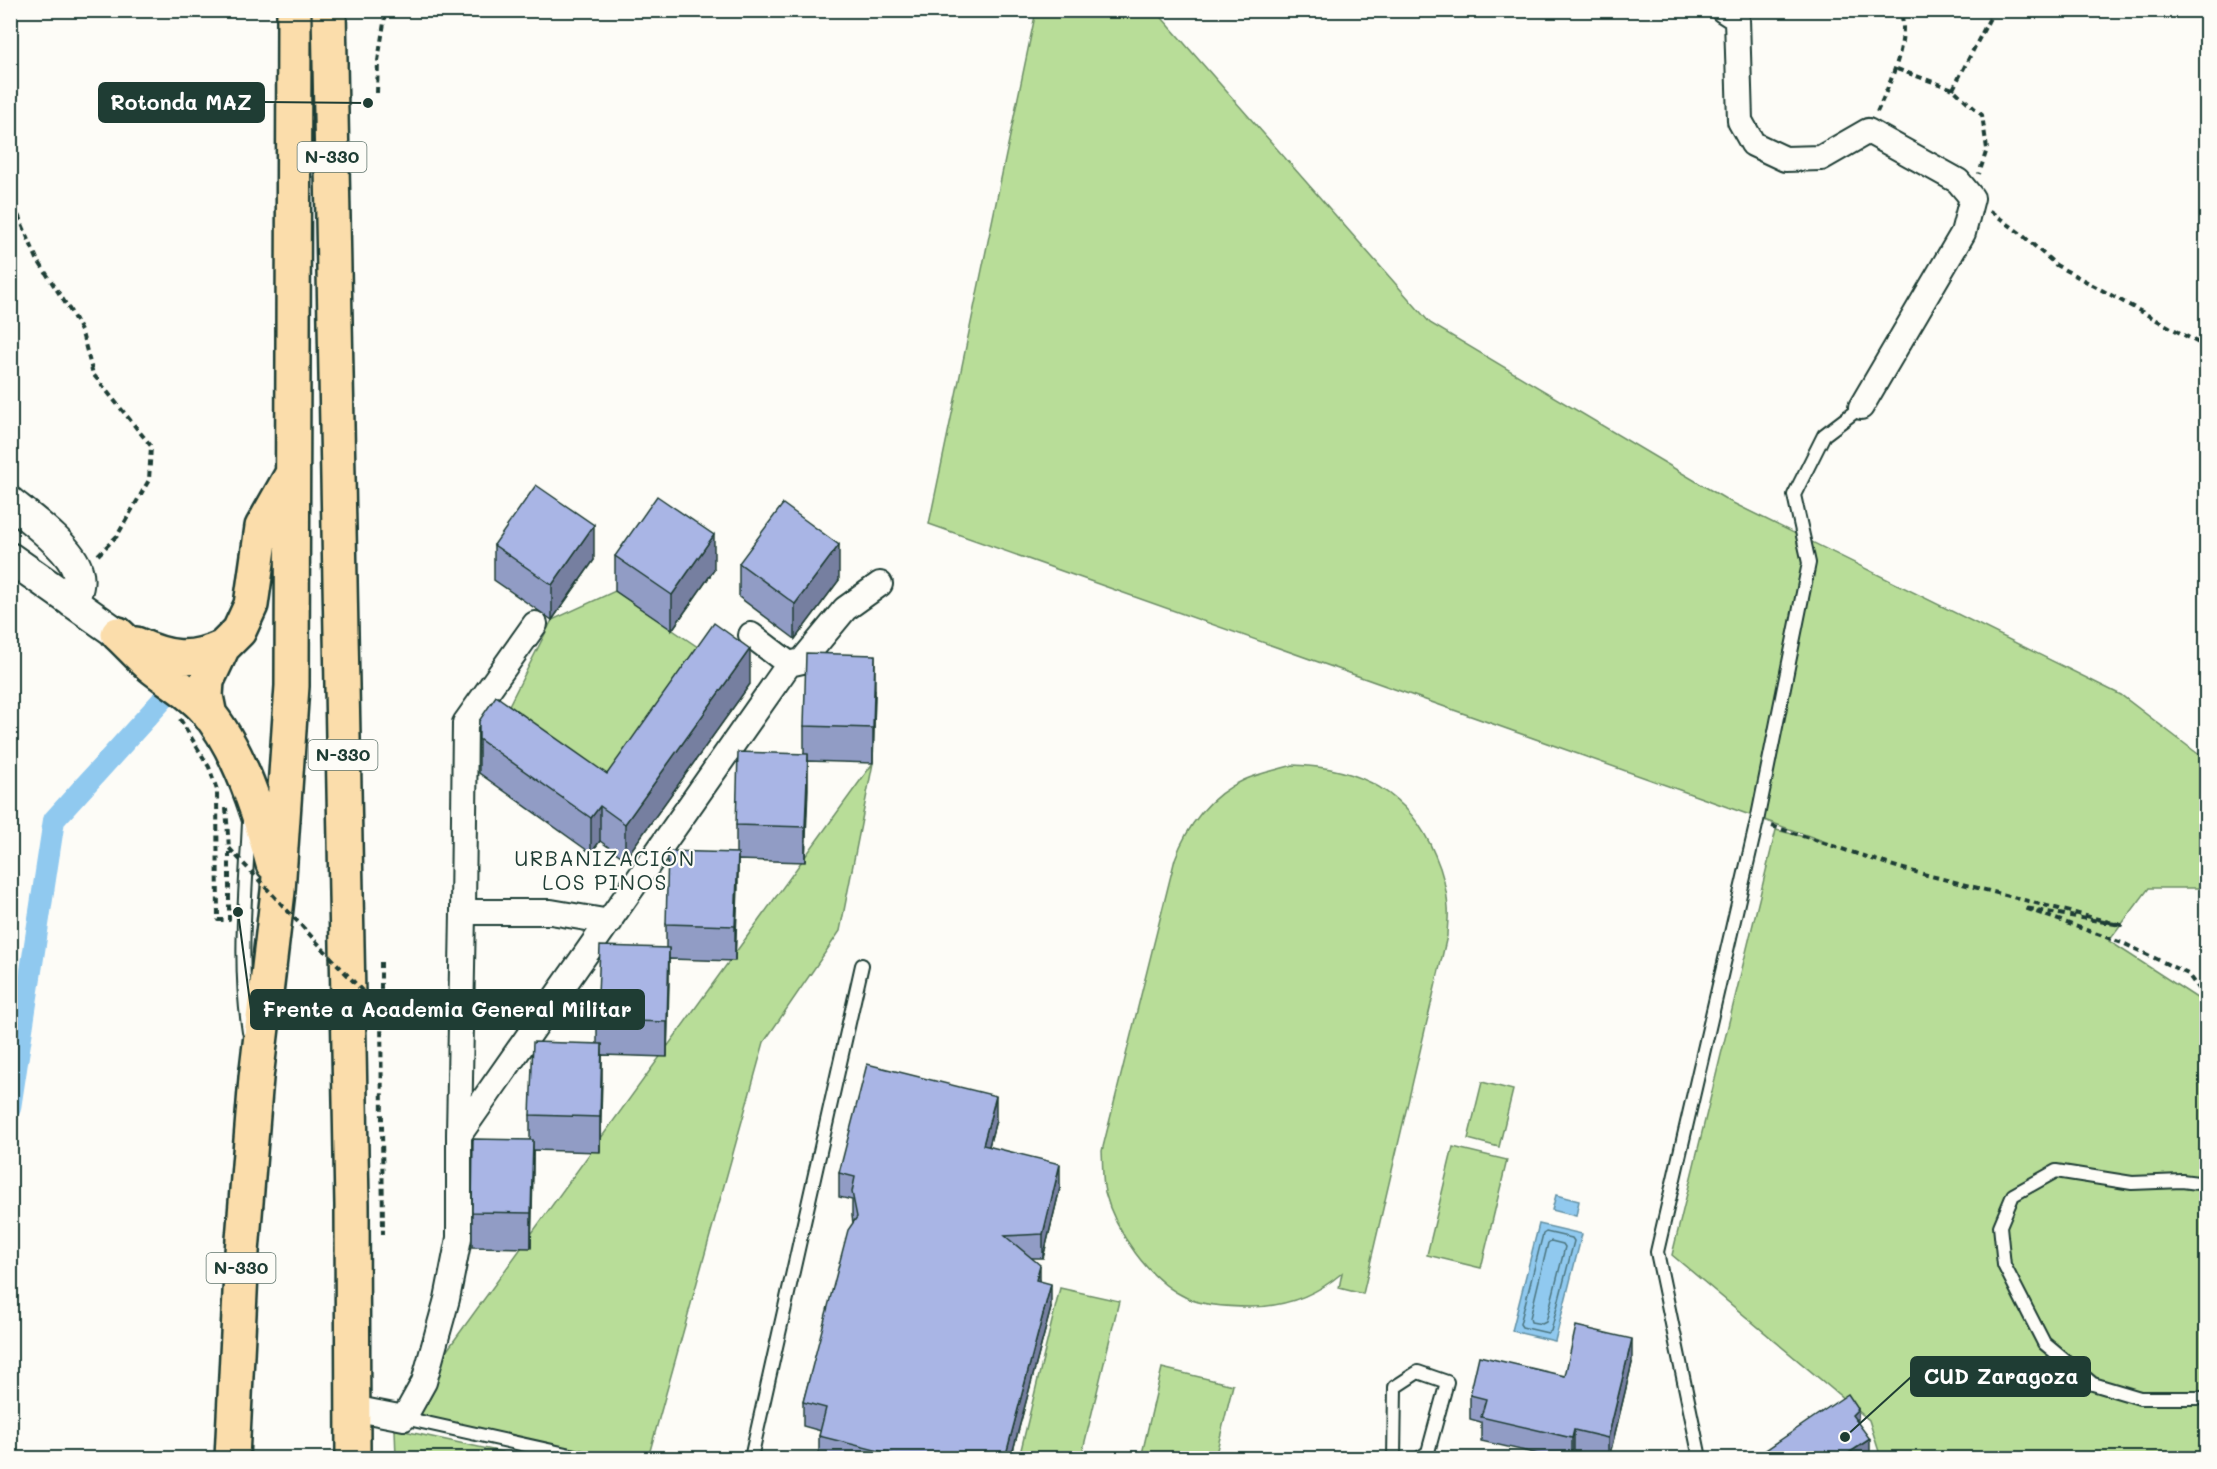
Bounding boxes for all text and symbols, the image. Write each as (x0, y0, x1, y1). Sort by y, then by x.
callout: Rotonda MAZ (99, 83, 264, 122)
text: Rotonda MAZ (110, 88, 252, 115)
road number: N-330 (298, 142, 366, 172)
road number: N-330 (308, 740, 378, 770)
district label: URBANIZACIÓN LOS PINOS (514, 844, 696, 895)
callout: Frente a Academia General Militar (251, 990, 644, 1029)
text: Frente a Academia General Militar (262, 995, 632, 1022)
road number: N-330 (206, 1253, 276, 1283)
callout: CUD Zaragoza (1911, 1357, 2090, 1396)
text: CUD Zaragoza (1924, 1362, 2078, 1389)

